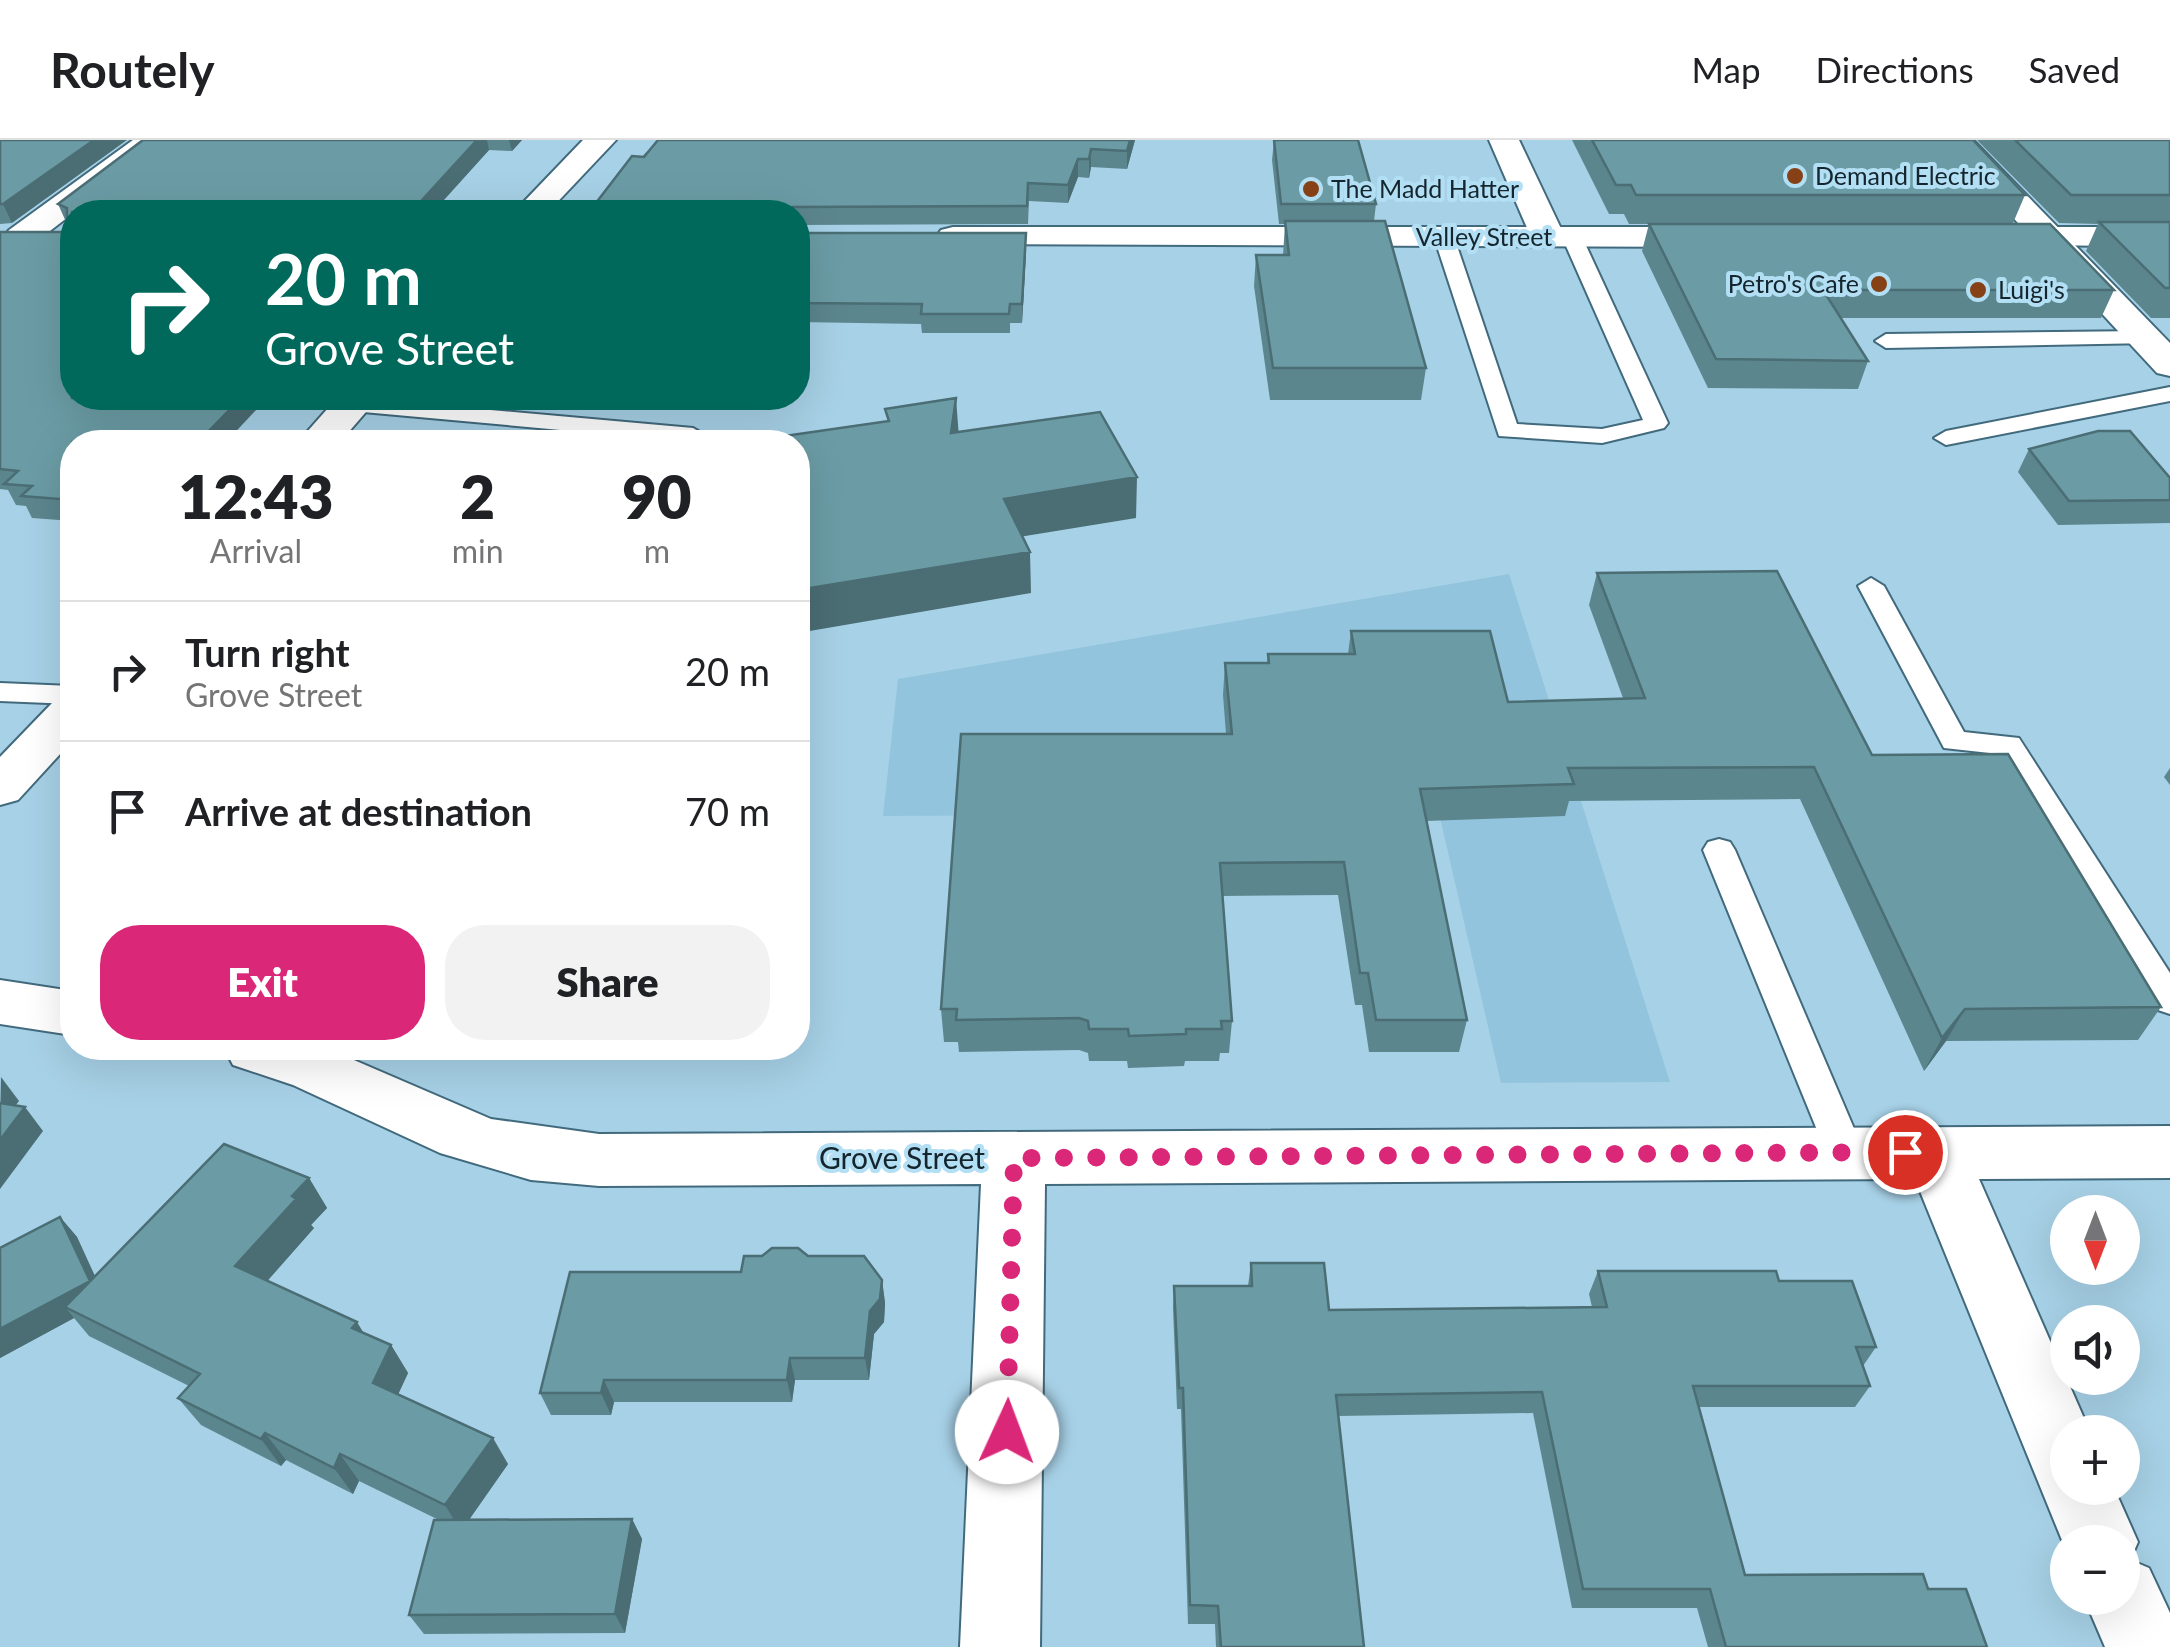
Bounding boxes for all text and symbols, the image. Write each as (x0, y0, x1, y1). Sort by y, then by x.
text: Routely (50, 41, 214, 98)
text: Map (1692, 48, 1761, 90)
text: Directions (1816, 48, 1974, 90)
text: Saved (2029, 48, 2120, 90)
place label: Demand Electric (1815, 160, 1996, 190)
marker: Demand Electric (1784, 165, 1806, 187)
place label: The Madd Hatter (1331, 173, 1519, 203)
marker: The Madd Hatter (1300, 178, 1322, 200)
street label: Valley Street (1416, 221, 1552, 251)
text: 20 m (265, 236, 422, 320)
icon: right (100, 240, 230, 370)
place label: Petro's Cafe (1728, 268, 1859, 298)
marker: Petro's Cafe (1868, 273, 1890, 295)
place label: Luigi's (1998, 274, 2065, 304)
marker: Luigi's (1967, 279, 1989, 301)
text: Grove Street (265, 321, 514, 375)
text: 12:43 (178, 460, 333, 532)
text: 2 (460, 460, 495, 532)
text: 90 (622, 460, 692, 532)
text: Arrival (210, 531, 302, 570)
text: min (452, 531, 504, 570)
text: m (644, 531, 670, 570)
text: Turn right (185, 629, 350, 675)
icon: right (100, 644, 155, 699)
text: 20 m (685, 648, 770, 694)
text: Grove Street (185, 675, 362, 714)
icon: arrive (100, 784, 155, 839)
text: Arrive at destination (185, 788, 532, 834)
text: 70 m (685, 788, 770, 834)
button: Exit (100, 925, 425, 1040)
button: Share (445, 925, 770, 1040)
pin (1863, 1110, 1948, 1195)
icon: arrive (1878, 1125, 1933, 1180)
street label: Grove Street (819, 1139, 985, 1175)
north arrow (2050, 1195, 2140, 1285)
map controls (2050, 1195, 2140, 1615)
button: sound (2050, 1305, 2140, 1395)
position arrow (955, 1380, 1059, 1484)
button: + (2050, 1415, 2140, 1505)
button: − (2050, 1525, 2140, 1615)

